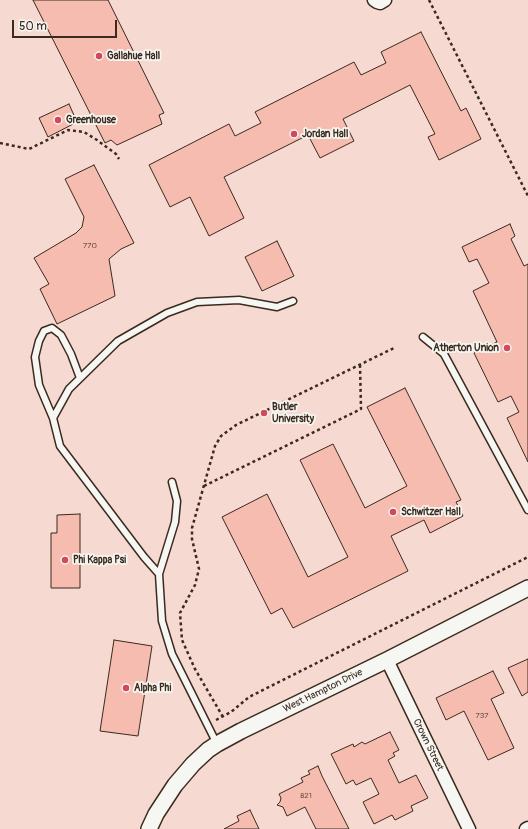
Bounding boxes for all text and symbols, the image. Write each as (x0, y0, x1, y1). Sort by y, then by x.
scale bar (14, 12, 119, 38)
text: 50 m (19, 19, 47, 34)
place label: Gallahue Hall (107, 50, 160, 62)
marker: Gallahue Hall (94, 51, 104, 61)
place label: Greenhouse (66, 114, 116, 126)
marker: Greenhouse (53, 115, 63, 125)
place label: Jordan Hall (302, 128, 348, 140)
marker: Jordan Hall (289, 129, 299, 139)
house number: 770 (83, 241, 97, 251)
place label: Atherton Union (433, 342, 499, 354)
marker: Atherton Union (502, 343, 512, 353)
place label: Butler University (272, 401, 314, 424)
marker: Butler University (259, 408, 269, 418)
place label: Schwitzer Hall (401, 506, 461, 518)
marker: Schwitzer Hall (388, 507, 398, 517)
place label: Phi Kappa Psi (73, 554, 126, 566)
marker: Phi Kappa Psi (60, 555, 70, 565)
street label: West Hampton Drive (281, 666, 365, 716)
place label: Alpha Phi (134, 682, 171, 694)
marker: Alpha Phi (121, 683, 131, 693)
house number: 737 (476, 711, 488, 721)
street label: Crown Street (410, 717, 446, 773)
house number: 821 (300, 791, 312, 801)

